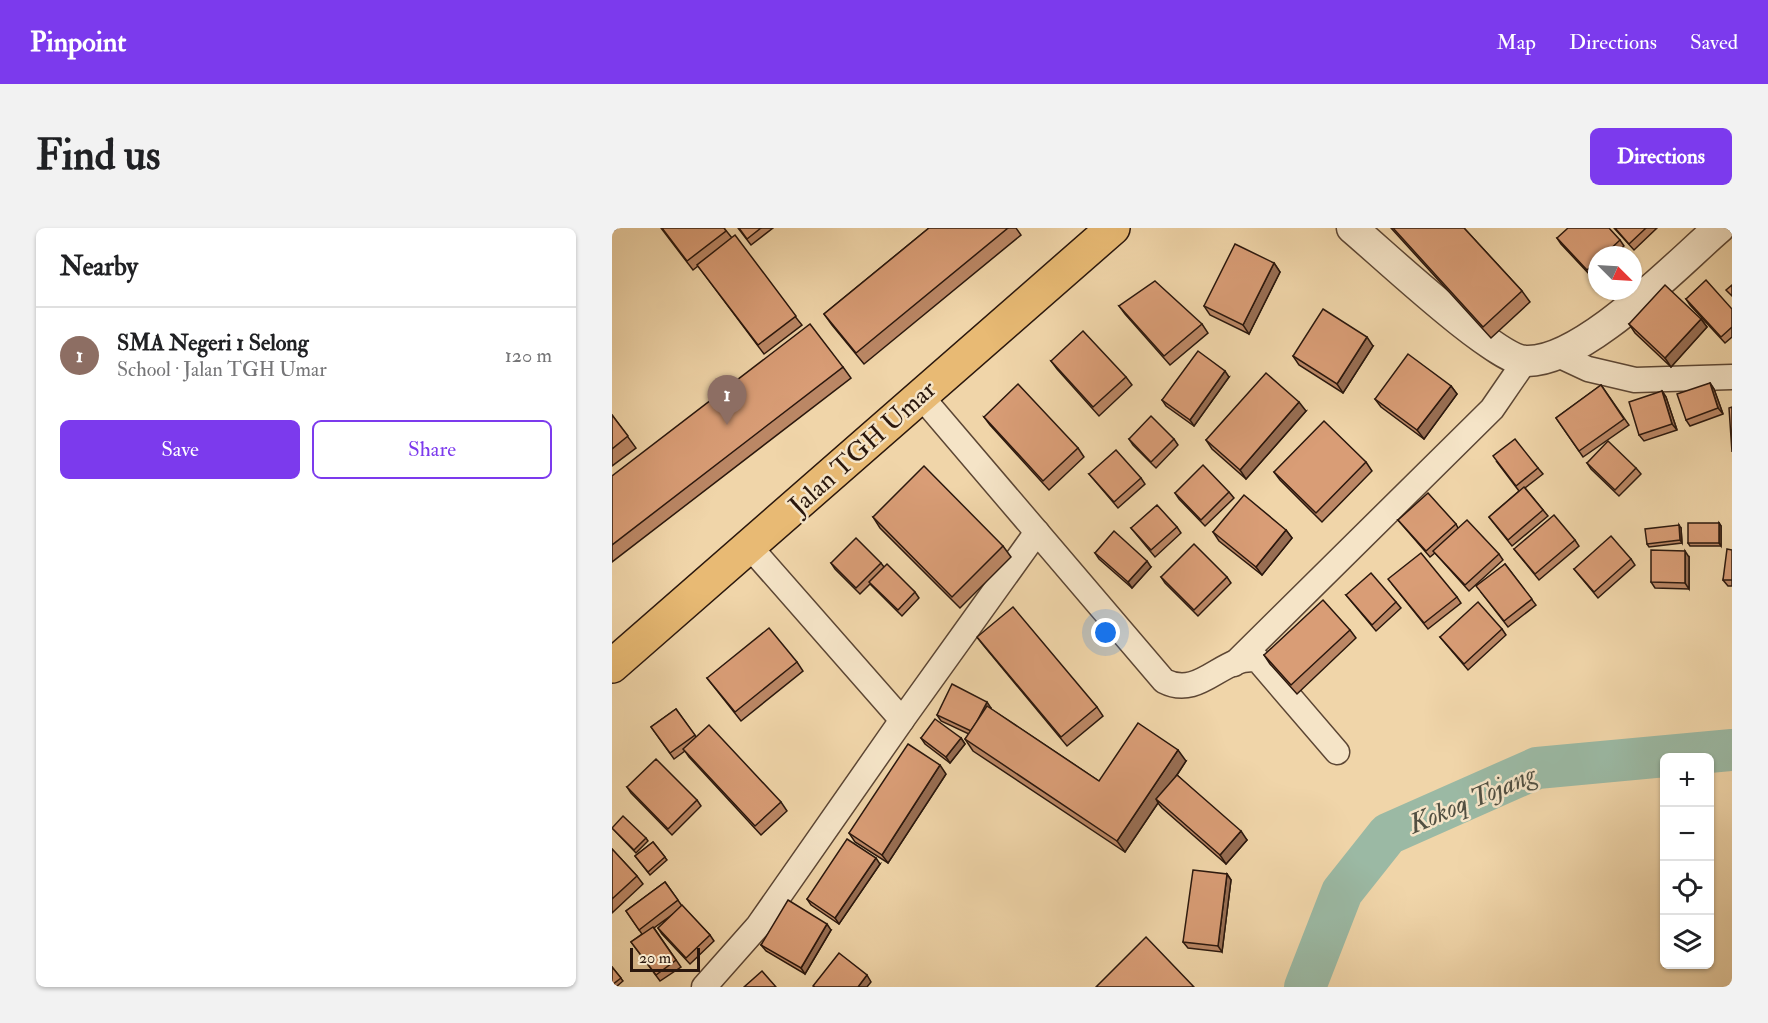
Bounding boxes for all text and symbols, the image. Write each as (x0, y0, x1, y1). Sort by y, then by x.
text: Pinpoint (30, 25, 126, 60)
text: Map (1496, 29, 1536, 56)
text: Directions (1569, 29, 1657, 56)
text: Saved (1690, 29, 1738, 56)
button: Directions (1590, 128, 1732, 185)
text: Find us (36, 130, 160, 182)
north arrow (1588, 246, 1642, 300)
text: Nearby (60, 251, 138, 283)
text: SMA Negeri 1 Selong (117, 329, 308, 357)
text: 1 (76, 343, 83, 368)
text: 120 m (505, 343, 552, 368)
text: School · Jalan TGH Umar (117, 357, 327, 382)
street label: Jalan TGH Umar (782, 373, 943, 523)
pin: 1 (708, 376, 746, 425)
button: Save (60, 420, 300, 479)
button: Share (312, 420, 552, 479)
your location (1091, 618, 1120, 647)
map controls (1660, 753, 1714, 969)
button: + (1660, 753, 1714, 807)
water label: Kokoq Tojang (1402, 757, 1543, 842)
button: − (1660, 807, 1714, 861)
button: locate (1660, 861, 1714, 915)
button: layers (1660, 915, 1714, 969)
scale bar (630, 945, 700, 972)
text: 20 m (639, 948, 671, 968)

